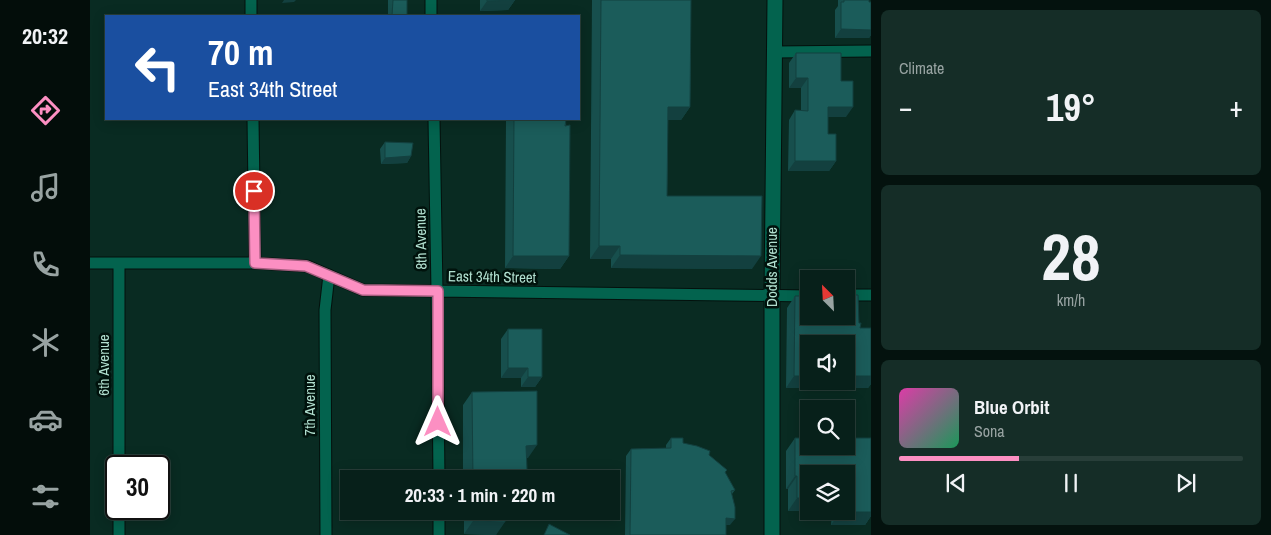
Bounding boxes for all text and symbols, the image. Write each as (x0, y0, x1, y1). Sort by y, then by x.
text: 20:32 (22, 21, 68, 51)
text: 70 m (208, 29, 273, 76)
icon: left (125, 35, 190, 100)
text: Climate (899, 57, 944, 79)
text: East 34th Street (208, 74, 337, 104)
text: 19° (1046, 82, 1096, 133)
text: − (899, 88, 912, 126)
text: + (1230, 88, 1243, 126)
icon: directions (28, 93, 63, 128)
icon: music (28, 170, 63, 205)
pin (233, 170, 275, 212)
icon: arrive (240, 177, 268, 205)
street label: 8th Avenue (409, 208, 432, 270)
text: 28 (1041, 213, 1101, 300)
street label: Dodds Avenue (761, 227, 782, 307)
icon: phone (28, 247, 63, 282)
street label: East 34th Street (448, 265, 537, 288)
north arrow (800, 270, 855, 325)
map controls (800, 270, 855, 520)
text: km/h (1057, 289, 1085, 311)
icon: climate (28, 325, 63, 360)
street label: 6th Avenue (93, 334, 114, 396)
button: sound (800, 335, 855, 390)
street label: 7th Avenue (299, 374, 320, 436)
text: Blue Orbit (974, 394, 1049, 420)
position arrow (411, 395, 463, 447)
button: search (800, 400, 855, 455)
icon: car (28, 402, 63, 437)
text: Sona (974, 420, 1005, 442)
speed limit sign: 30 (105, 455, 170, 520)
button: layers (800, 465, 855, 520)
icon: previous (942, 469, 970, 497)
icon: pause (1057, 469, 1085, 497)
icon: next (1172, 469, 1200, 497)
icon: filters (28, 479, 63, 514)
text: 20:33 · 1 min · 220 m (405, 482, 555, 508)

